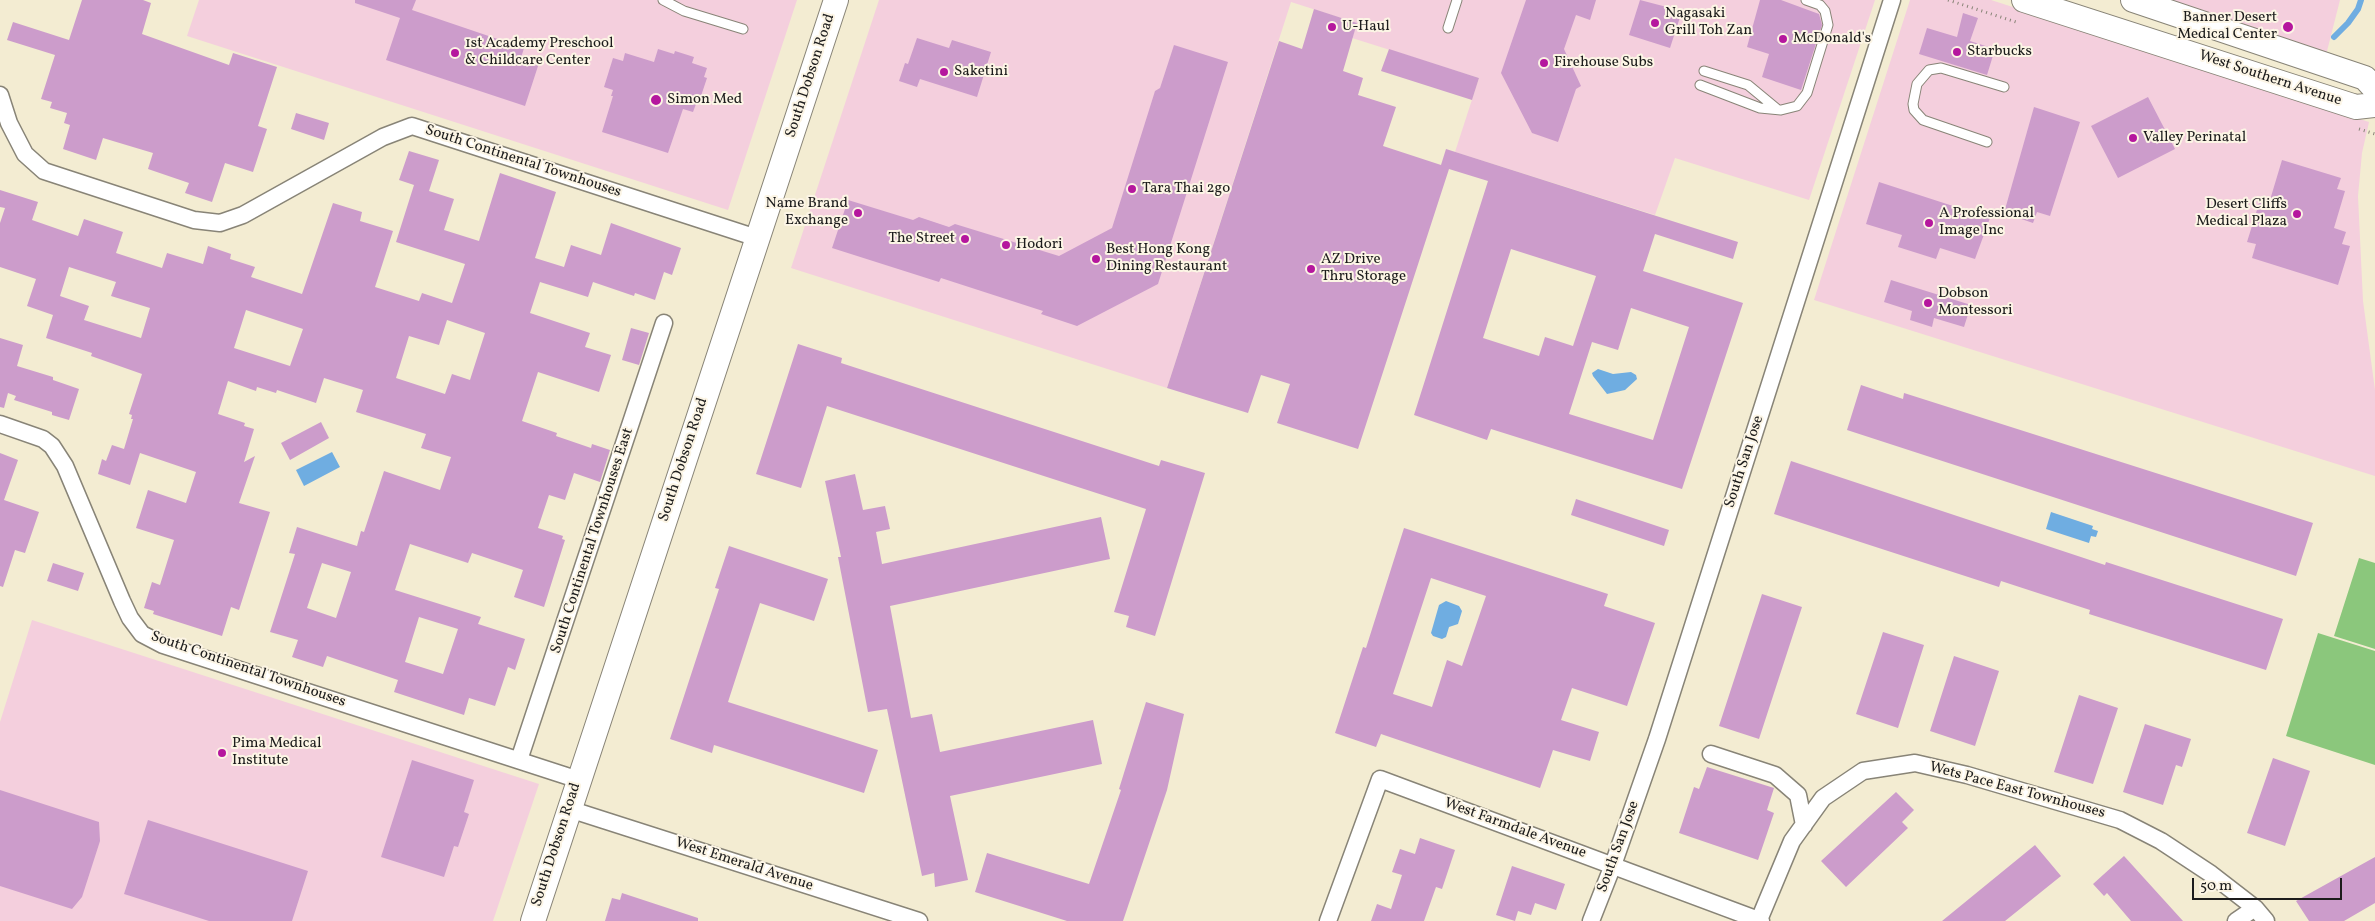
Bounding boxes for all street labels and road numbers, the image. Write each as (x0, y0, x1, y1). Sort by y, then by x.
street label: South Dobson Road (782, 12, 840, 140)
street label: West Southern Avenue (2196, 47, 2344, 111)
street label: South Continental Townhouses (423, 122, 623, 202)
street label: South Dobson Road (655, 396, 713, 524)
street label: South San Jose (1722, 414, 1768, 510)
street label: South Continental Townhouses East (548, 426, 638, 656)
street label: South Continental Townhouses (148, 628, 348, 712)
street label: Wets Pace East Townhouses (1927, 759, 2107, 823)
street label: South Dobson Road (528, 781, 586, 909)
street label: West Farmdale Avenue (1441, 795, 1589, 863)
street label: South San Jose (1594, 799, 1644, 895)
street label: West Emerald Avenue (673, 834, 815, 896)

